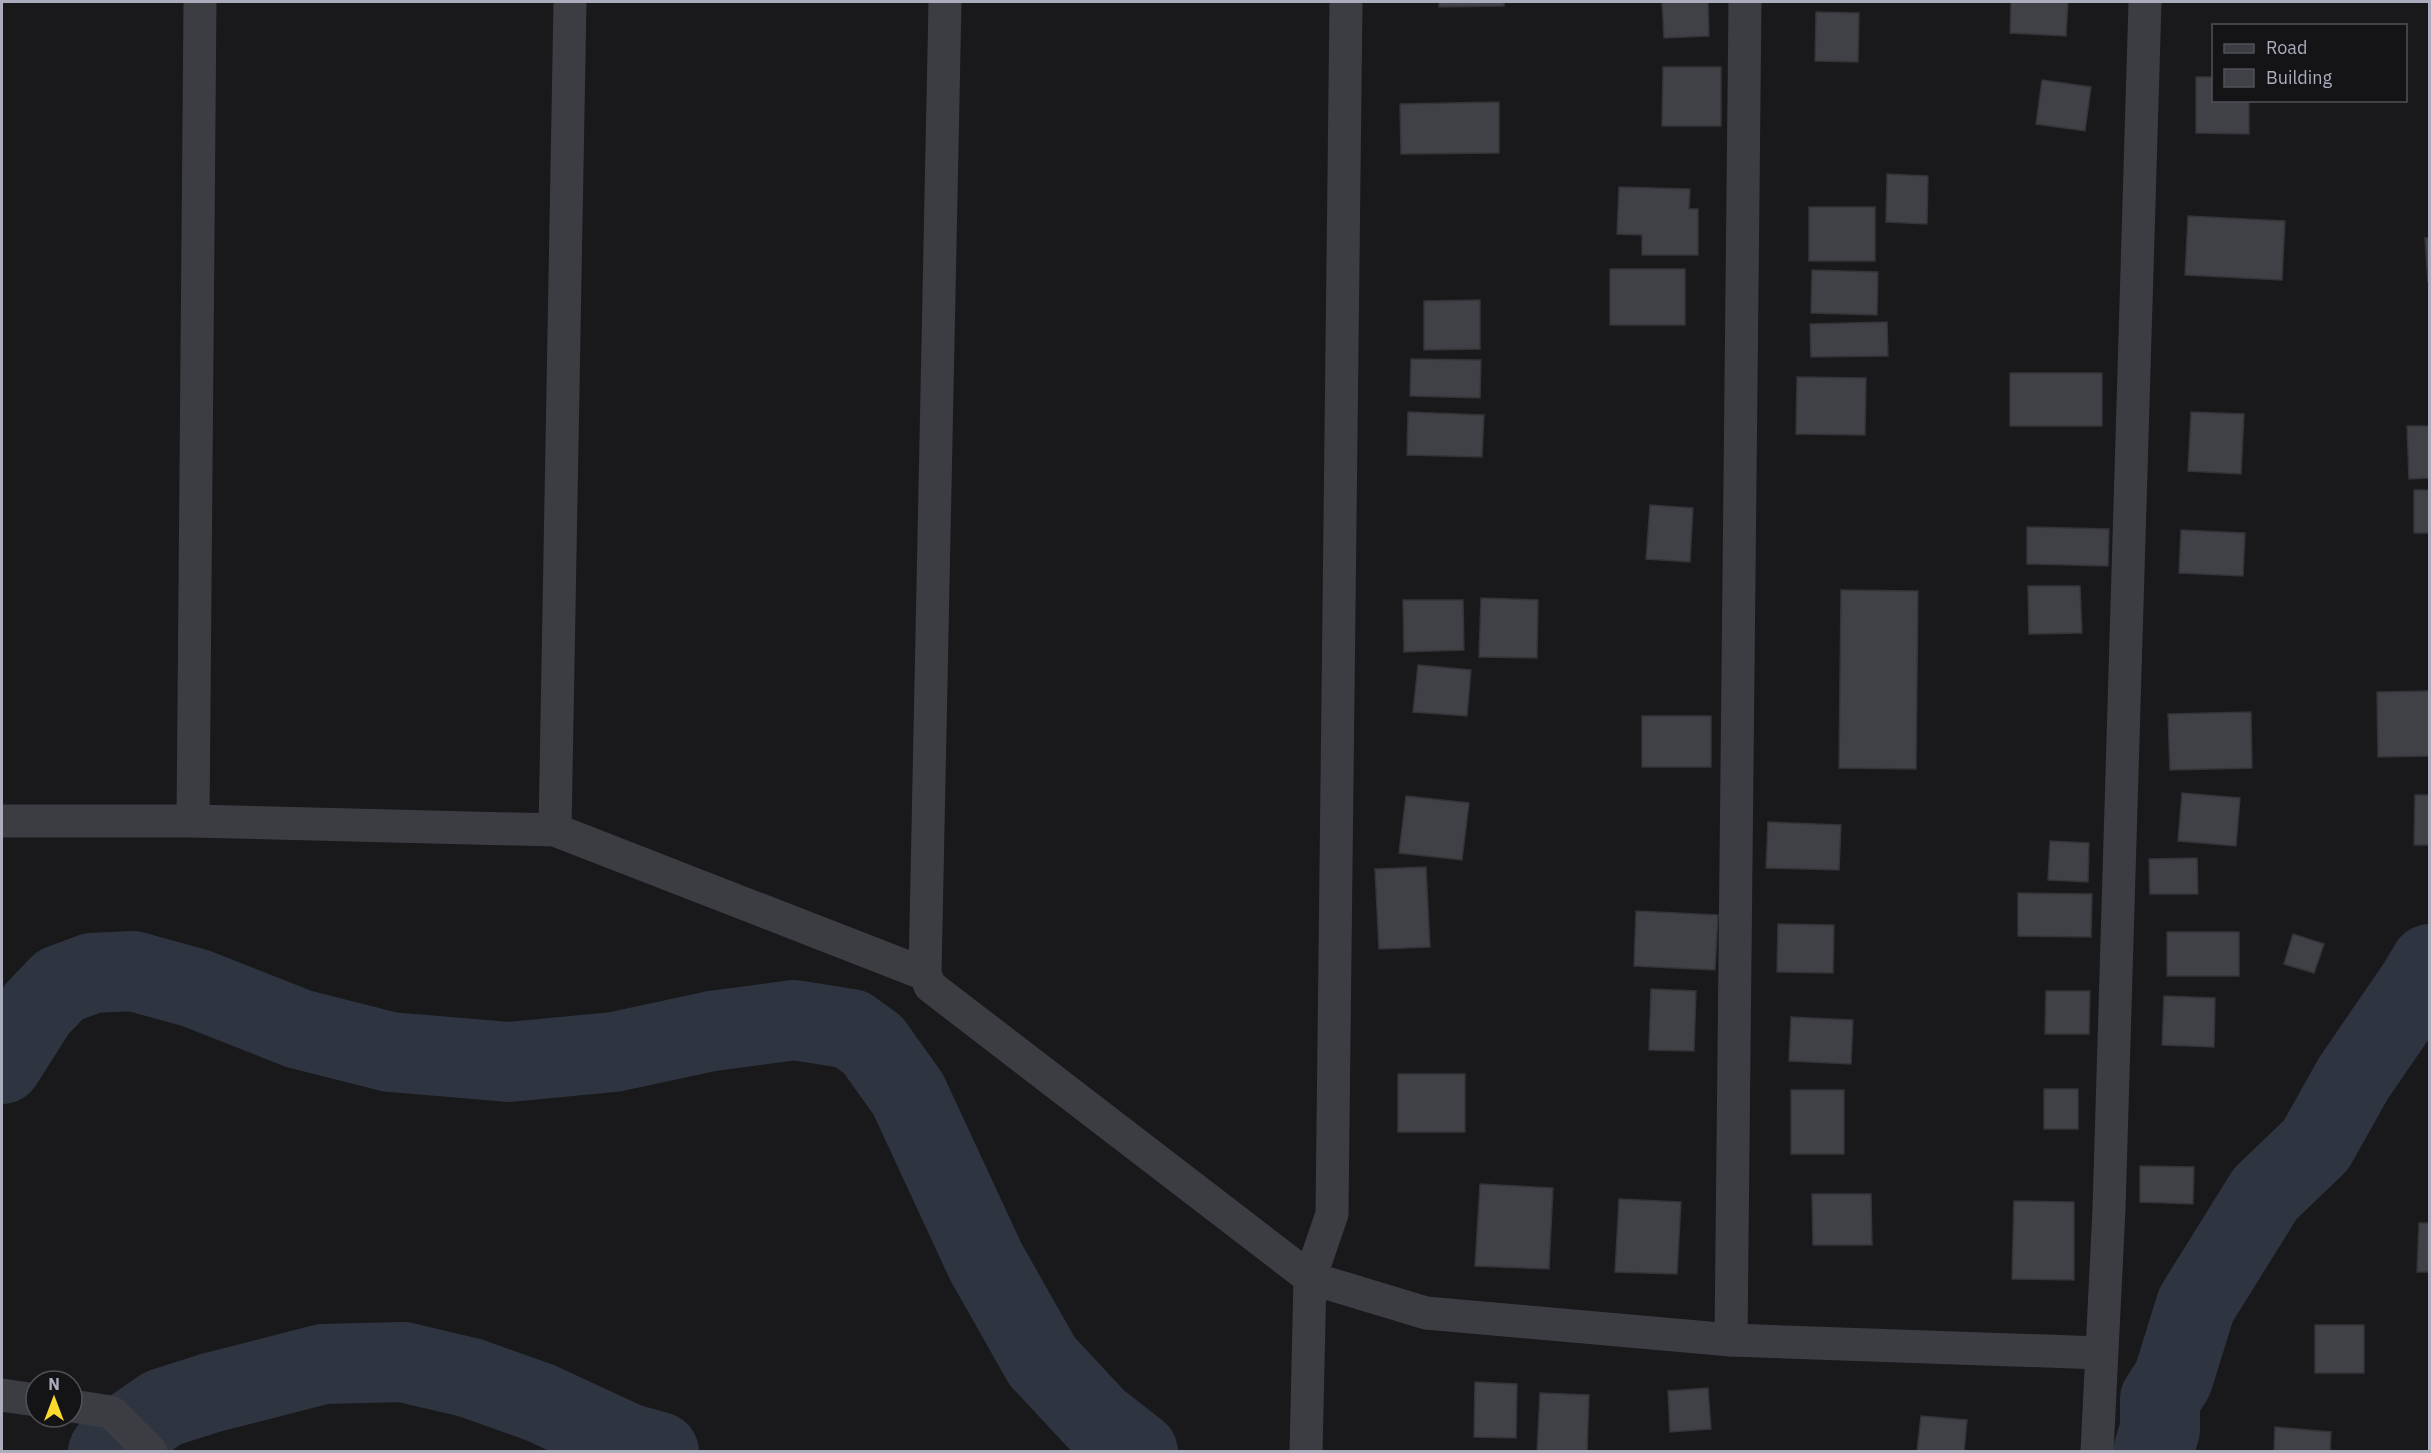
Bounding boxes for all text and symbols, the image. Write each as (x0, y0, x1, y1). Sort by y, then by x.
legend (2212, 24, 2407, 102)
text: Road (2266, 36, 2307, 59)
text: Building (2266, 66, 2333, 89)
north arrow (24, 1369, 84, 1429)
text: N (48, 1374, 60, 1394)

